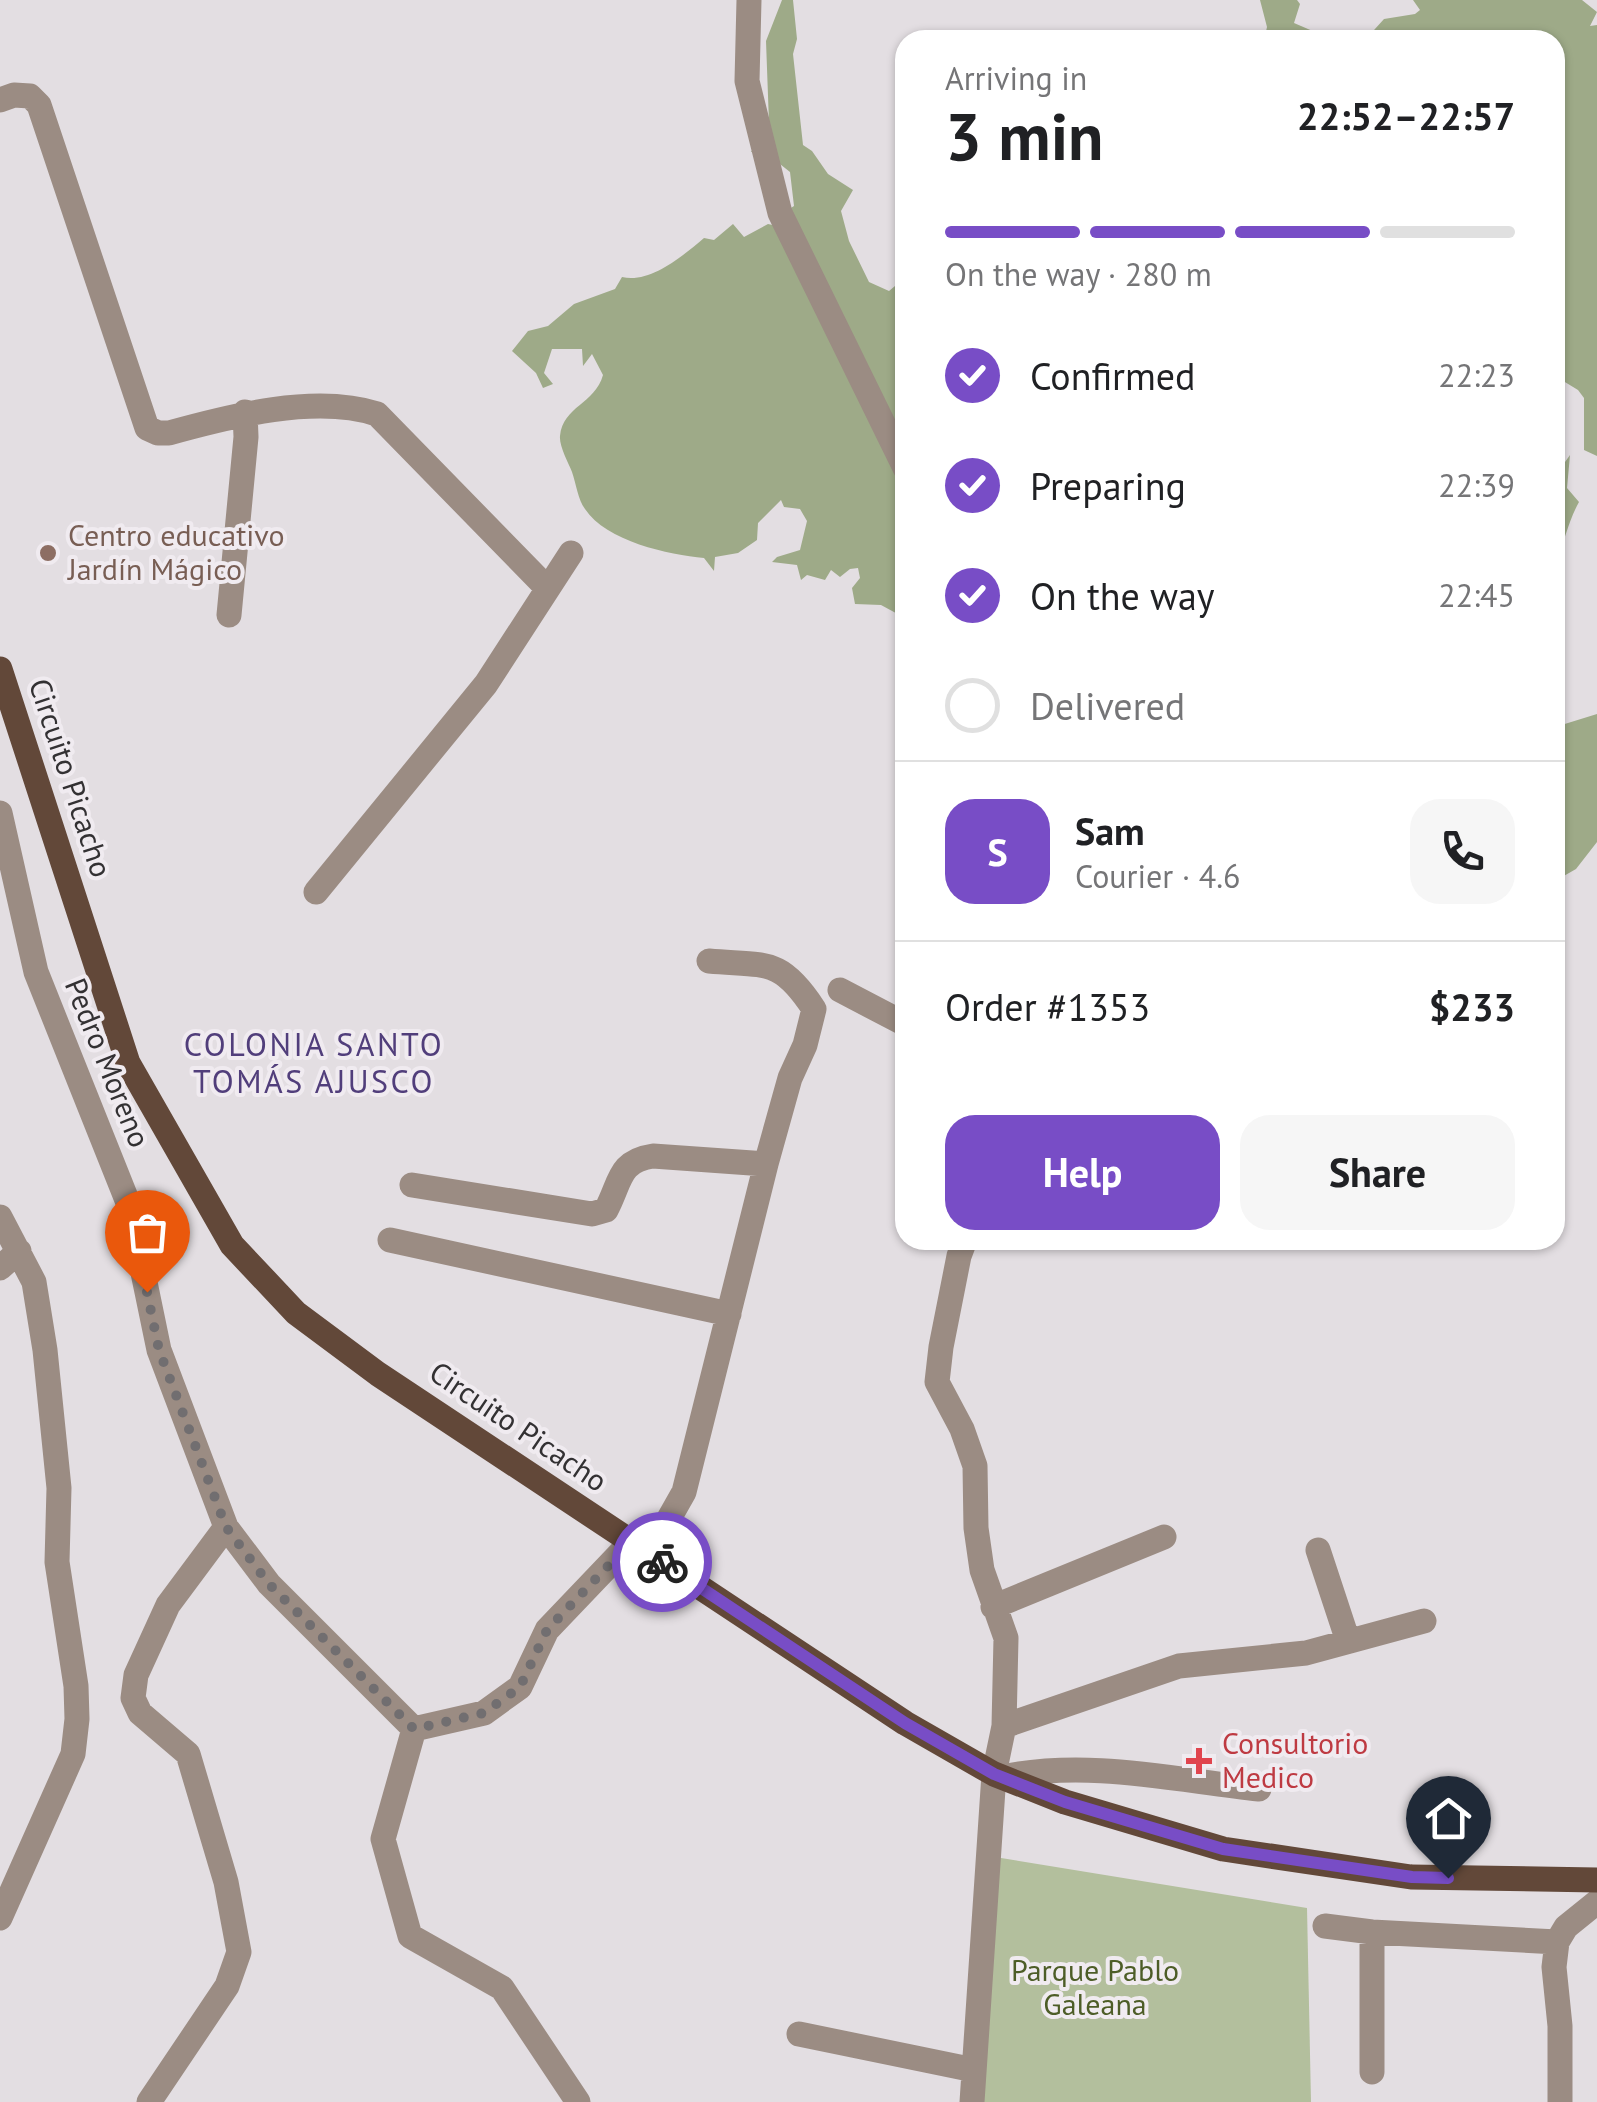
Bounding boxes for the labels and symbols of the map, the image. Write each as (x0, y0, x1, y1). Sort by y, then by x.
place label: Centro educativo Jardín Mágico (66, 515, 285, 588)
marker: Centro educativo Jardín Mágico (37, 542, 59, 564)
street label: Circuito Picacho (21, 673, 122, 882)
street label: Pedro Moreno (57, 972, 160, 1153)
district label: COLONIA SANTO TOMÁS AJUSCO (184, 1023, 444, 1102)
pin (105, 1190, 190, 1293)
street label: Circuito Picacho (422, 1352, 615, 1500)
courier (612, 1512, 712, 1612)
place label: Consultorio Medico (1222, 1723, 1368, 1796)
marker: Consultorio Medico (1186, 1748, 1212, 1774)
pin (1406, 1776, 1491, 1879)
park label: Parque Pablo Galeana (1011, 1950, 1179, 2023)

